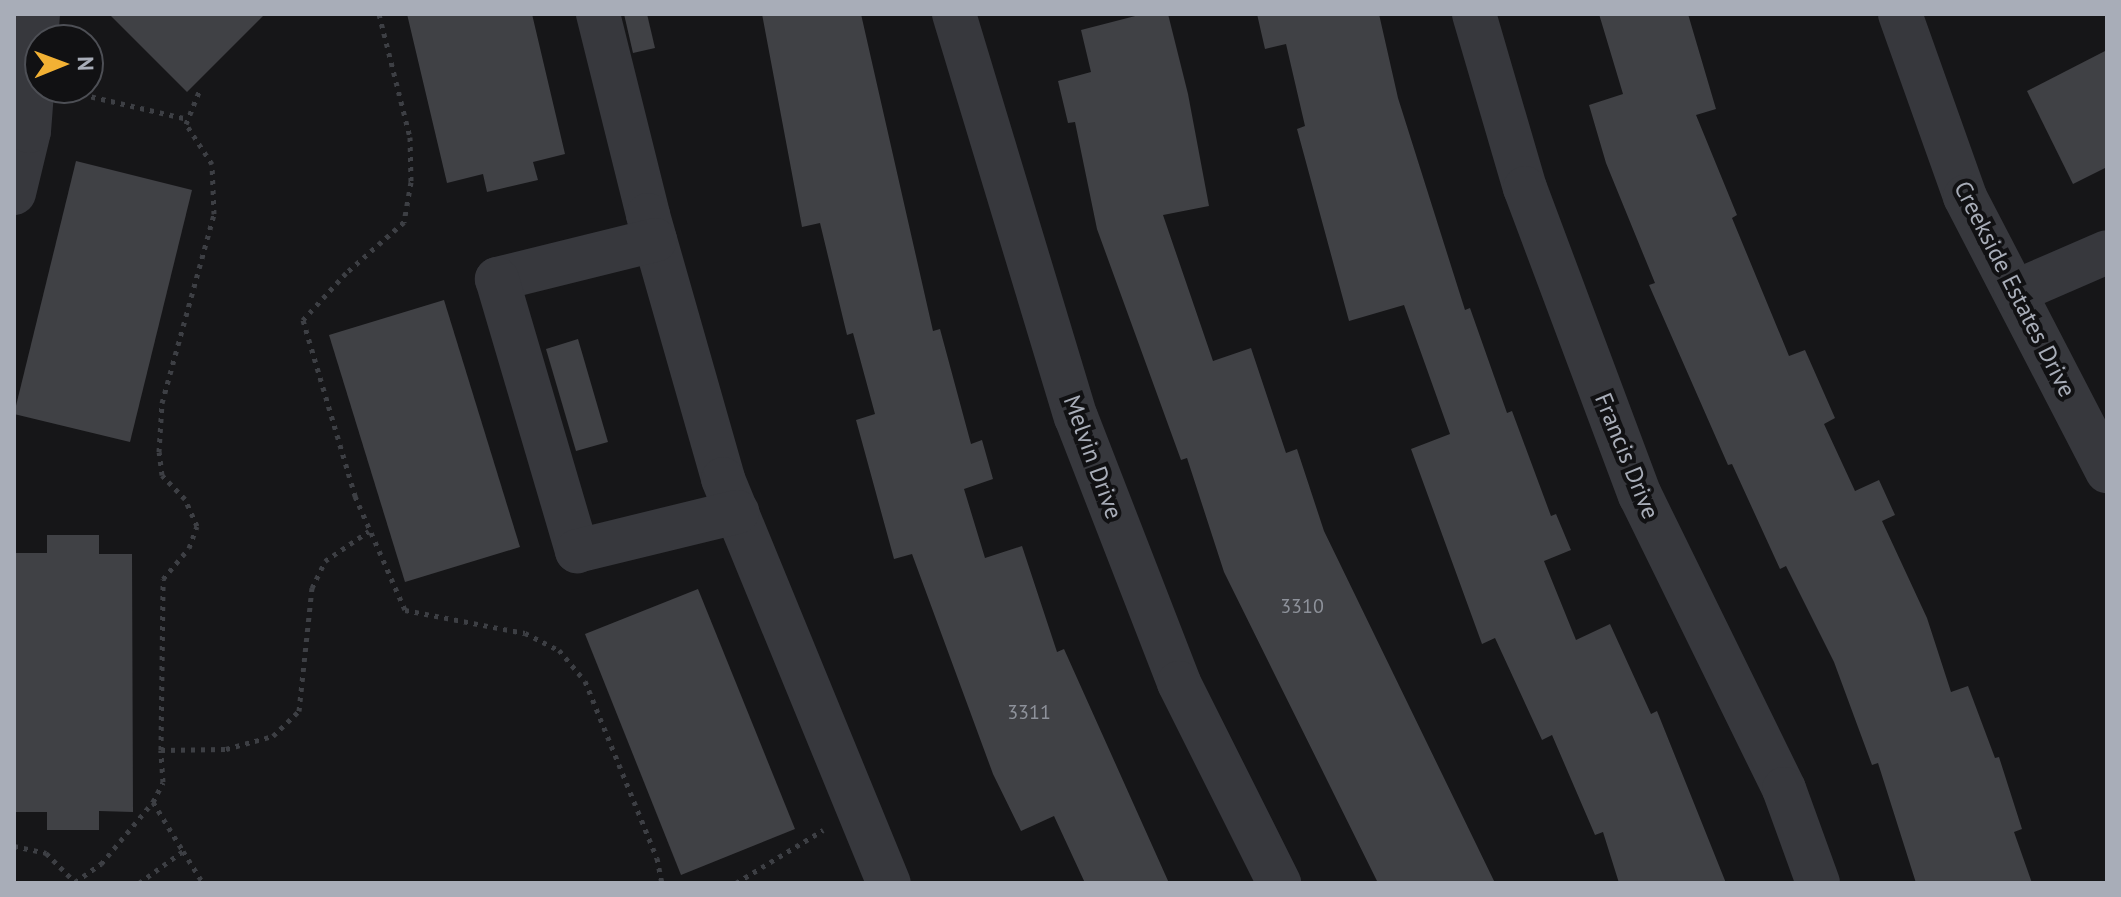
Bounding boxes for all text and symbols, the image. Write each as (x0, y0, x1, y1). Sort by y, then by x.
north arrow (24, 24, 104, 104)
text: N (72, 56, 100, 71)
street label: Creekside Estates Drive (1948, 176, 2082, 402)
street label: Francis Drive (1589, 389, 1665, 523)
street label: Melvin Drive (1057, 391, 1129, 523)
house number: 3310 (1280, 594, 1324, 618)
house number: 3311 (1007, 700, 1051, 724)

